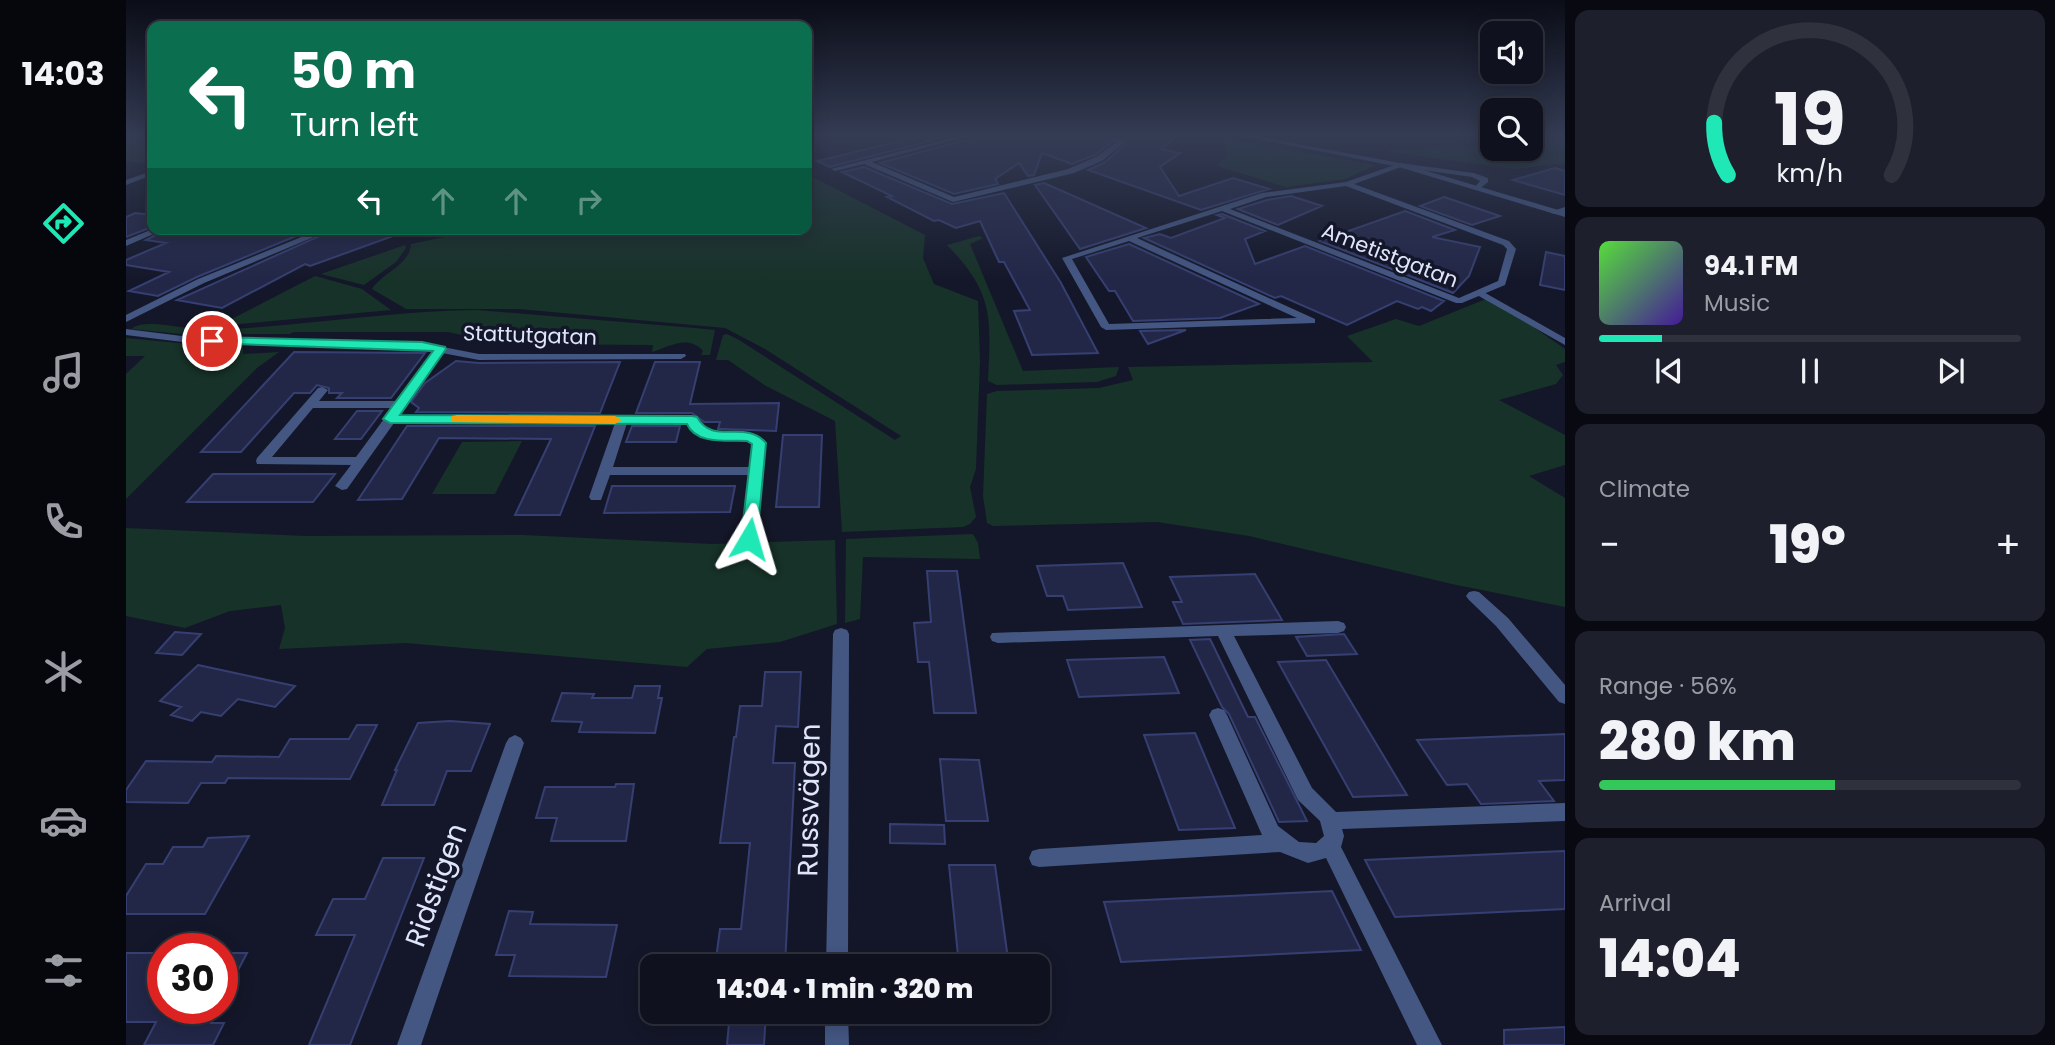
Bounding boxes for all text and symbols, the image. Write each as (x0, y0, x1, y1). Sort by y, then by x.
map controls (1480, 21, 1543, 161)
button: sound (1480, 21, 1543, 84)
text: 50 m (290, 37, 416, 105)
icon: left (175, 49, 266, 140)
text: 14:03 (21, 51, 105, 96)
text: 19 (1774, 69, 1846, 170)
button: search (1480, 98, 1543, 161)
text: Turn left (290, 102, 419, 147)
text: km/h (1777, 155, 1843, 190)
icon: left (351, 182, 389, 220)
icon: ahead (424, 182, 462, 220)
icon: ahead (497, 182, 535, 220)
icon: right (570, 182, 608, 220)
icon: directions (39, 199, 88, 248)
street label: Ametistgatan (1318, 216, 1462, 294)
text: 94.1 FM (1704, 248, 1798, 284)
text: Music (1704, 287, 1770, 319)
pin (182, 311, 242, 371)
street label: Stattutgatan (462, 318, 598, 352)
icon: arrive (193, 322, 231, 360)
icon: music (39, 348, 88, 397)
icon: previous (1650, 352, 1688, 390)
icon: pause (1791, 352, 1829, 390)
icon: next (1932, 352, 1970, 390)
text: Climate (1599, 473, 1690, 505)
icon: phone (39, 497, 88, 546)
position arrow (712, 502, 786, 576)
text: 19° (1769, 508, 1846, 581)
text: − (1599, 518, 1620, 571)
text: + (1995, 518, 2021, 571)
icon: climate (39, 647, 88, 696)
text: Range · 56% (1599, 670, 1737, 702)
text: 280 km (1599, 705, 1796, 778)
street label: Russvägen (788, 723, 830, 877)
icon: car (39, 796, 88, 845)
street label: Ridstigen (396, 818, 476, 952)
text: Arrival (1599, 887, 1671, 919)
text: 14:04 (1599, 922, 1741, 995)
speed limit sign: 30 (147, 933, 238, 1024)
icon: filters (39, 946, 88, 995)
text: 14:04 · 1 min · 320 m (717, 971, 973, 1007)

